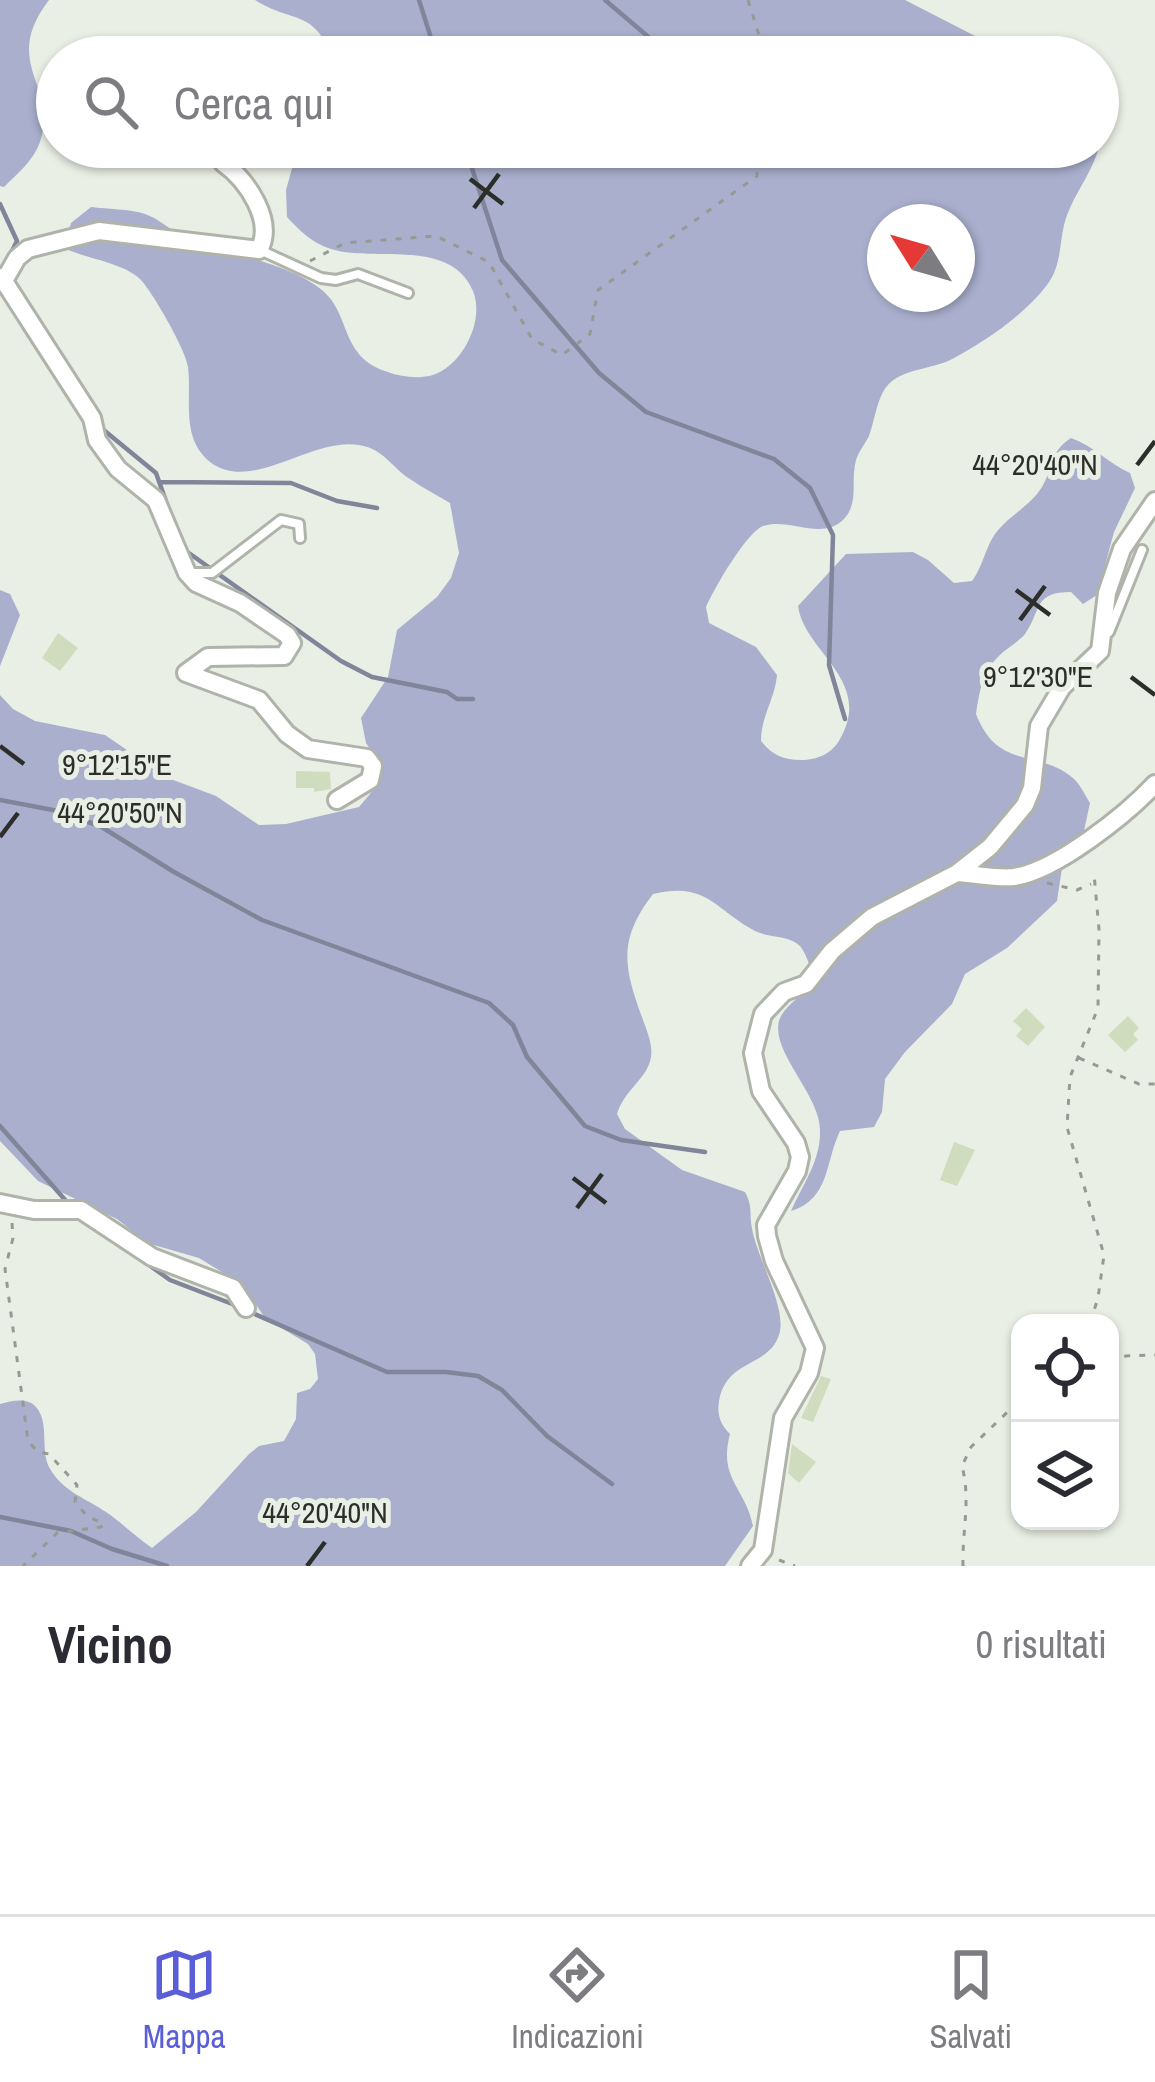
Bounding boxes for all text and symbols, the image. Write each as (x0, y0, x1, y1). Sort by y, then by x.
search box (36, 36, 1119, 168)
icon: search (78, 69, 144, 135)
text: Cerca qui (174, 72, 334, 133)
north arrow (867, 204, 975, 312)
text: 44°20'40"N (972, 444, 1098, 484)
text: 9°12'30"E (983, 656, 1093, 696)
text: 9°12'15"E (62, 744, 172, 784)
text: 44°20'50"N (57, 792, 183, 832)
map controls (1011, 1314, 1119, 1530)
button: locate (1011, 1314, 1119, 1422)
button: layers (1011, 1422, 1119, 1530)
text: 44°20'40"N (262, 1492, 388, 1532)
text: Vicino (48, 1610, 173, 1679)
text: 0 risultati (975, 1618, 1107, 1670)
tab: Mappa (143, 1942, 226, 2058)
tab: Indicazioni (511, 1942, 644, 2058)
tab: Salvati (929, 1942, 1012, 2058)

